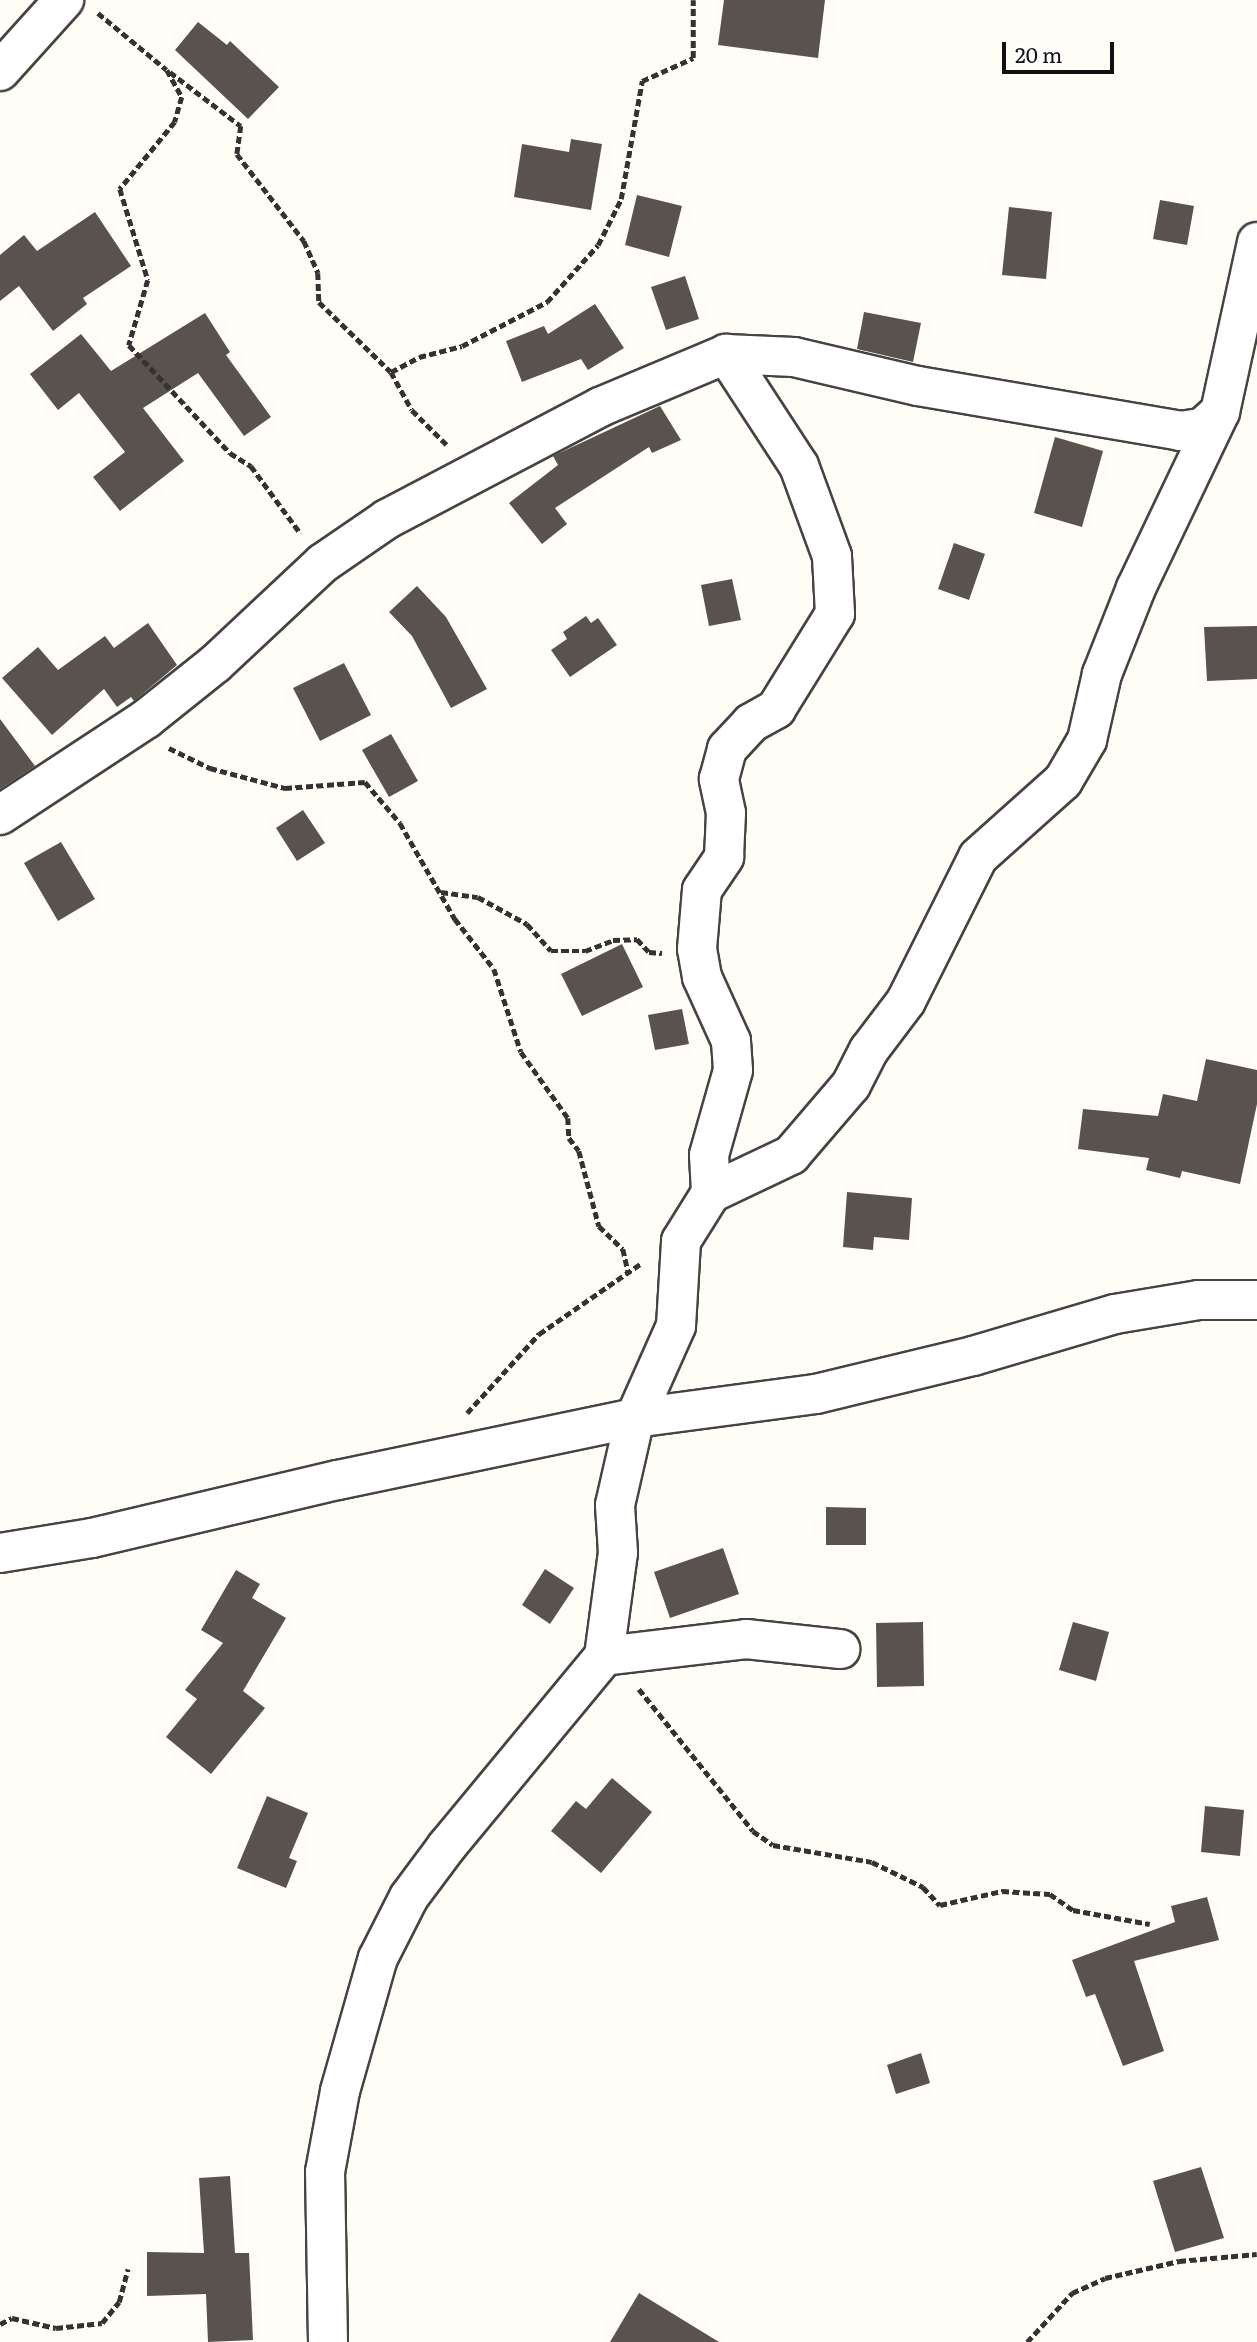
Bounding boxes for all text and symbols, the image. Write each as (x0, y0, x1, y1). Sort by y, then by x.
scale bar (1005, 28, 1117, 72)
text: 20 m (1015, 38, 1062, 69)

